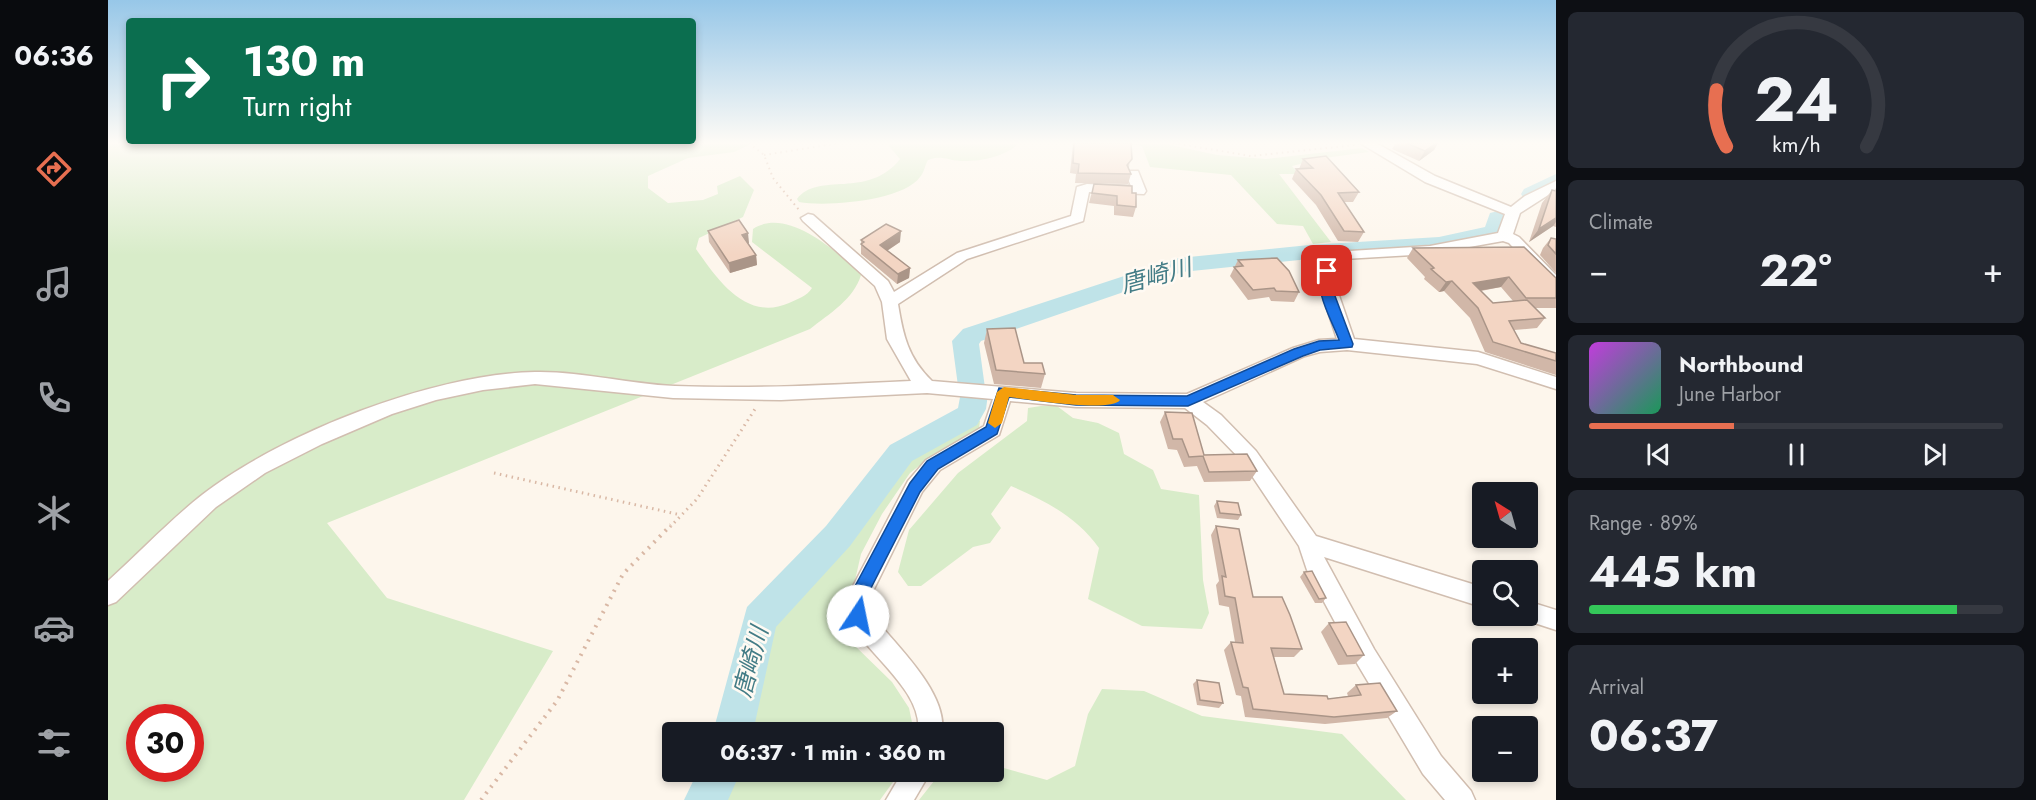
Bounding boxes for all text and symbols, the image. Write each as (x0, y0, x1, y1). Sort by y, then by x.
text: 130 m (243, 31, 365, 92)
text: 06:36 (14, 36, 94, 75)
icon: right (144, 42, 222, 120)
text: 24 (1754, 54, 1838, 144)
text: Turn right (243, 87, 351, 126)
text: km/h (1772, 129, 1820, 160)
icon: directions (33, 148, 75, 190)
text: Climate (1589, 208, 1653, 237)
text: 22° (1759, 238, 1832, 303)
pin (1301, 245, 1352, 296)
text: − (1589, 247, 1608, 294)
text: + (1983, 247, 2003, 294)
water label: 唐崎川 (1117, 249, 1198, 302)
icon: arrive (1310, 254, 1343, 287)
icon: music (33, 263, 75, 305)
text: Northbound (1679, 348, 1803, 380)
icon: phone (33, 377, 75, 419)
text: June Harbor (1679, 380, 1781, 409)
icon: previous (1642, 438, 1675, 471)
icon: pause (1780, 438, 1813, 471)
icon: next (1918, 438, 1951, 471)
north arrow (1472, 482, 1538, 548)
map controls (1472, 482, 1538, 782)
icon: climate (33, 492, 75, 534)
text: Range · 89% (1589, 509, 1697, 538)
text: 445 km (1589, 539, 1757, 604)
button: search (1472, 560, 1538, 626)
position arrow (826, 584, 890, 648)
icon: car (33, 607, 75, 649)
water label: 唐崎川 (724, 620, 778, 701)
button: + (1472, 638, 1538, 704)
text: Arrival (1589, 673, 1644, 702)
text: 06:37 (1589, 703, 1718, 768)
speed limit sign: 30 (126, 704, 204, 782)
button: − (1472, 716, 1538, 782)
icon: filters (33, 722, 75, 764)
text: 06:37 · 1 min · 360 m (720, 736, 946, 768)

